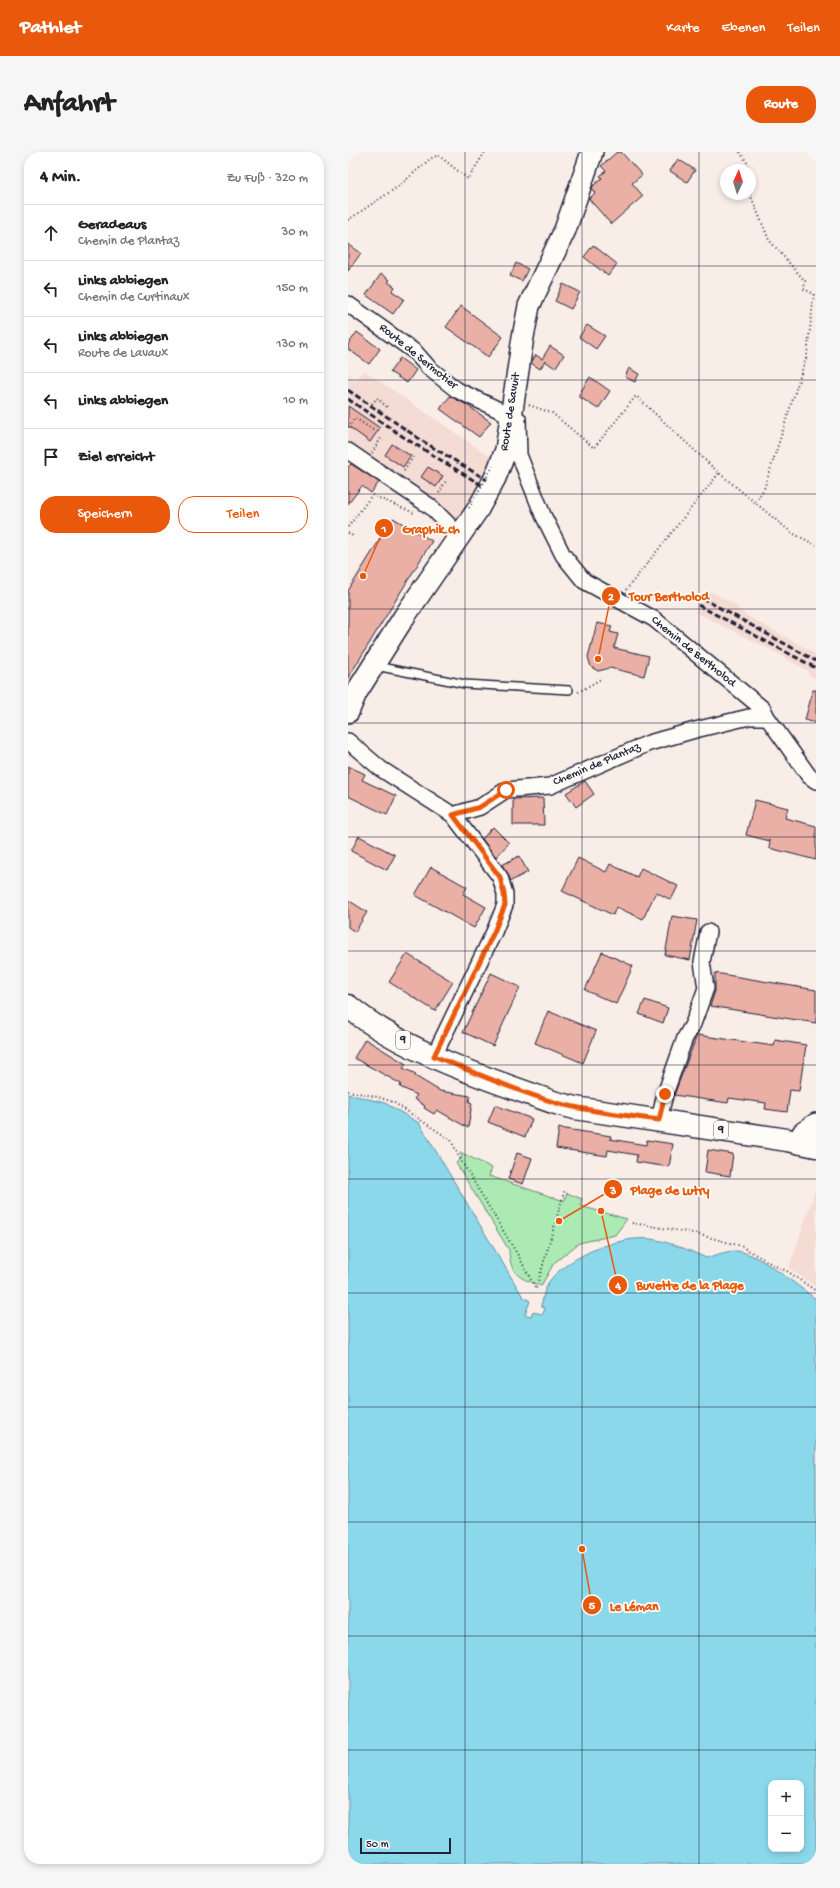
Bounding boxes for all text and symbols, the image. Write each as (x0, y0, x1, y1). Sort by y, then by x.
text: Pathlet (20, 17, 81, 40)
text: Karte (666, 20, 700, 37)
text: Ebenen (722, 20, 765, 37)
text: Teilen (787, 20, 820, 37)
button: Route (746, 86, 816, 123)
text: Anfahrt (24, 88, 114, 121)
north arrow (720, 164, 756, 200)
text: 4 Min. (40, 168, 81, 188)
text: Zu Fuß · 320 m (227, 171, 308, 186)
text: Geradeaus (78, 216, 146, 234)
icon: ahead (40, 222, 62, 244)
text: 30 m (282, 225, 308, 240)
text: Chemin de Plantaz (78, 234, 179, 249)
text: Links abbiegen (78, 272, 168, 290)
icon: left (40, 278, 62, 300)
text: 150 m (276, 281, 308, 296)
text: Chemin de Curtinaux (78, 290, 190, 305)
street label: Route de Sermotier (376, 321, 461, 394)
text: Links abbiegen (78, 328, 168, 346)
icon: left (40, 334, 62, 356)
text: 130 m (276, 337, 308, 352)
text: Route de Lavaux (78, 346, 168, 361)
street label: Route de Savuit (498, 371, 524, 452)
icon: left (40, 390, 62, 412)
text: Links abbiegen (78, 392, 168, 410)
text: 10 m (283, 393, 308, 408)
icon: arrive (40, 446, 62, 468)
text: Ziel erreicht (78, 448, 154, 466)
button: Speichern (40, 496, 170, 533)
button: Teilen (178, 496, 308, 533)
callout: Graphik.ch (374, 516, 468, 541)
text: 1 (381, 523, 387, 537)
text: Graphik.ch (402, 523, 460, 539)
callout: Tour Bertholod (601, 583, 717, 608)
text: Tour Bertholod (628, 590, 710, 605)
text: 2 (608, 591, 614, 605)
street label: Chemin de Bertholod (648, 614, 739, 691)
street label: Chemin de Plantaz (551, 740, 643, 790)
route start (497, 781, 515, 799)
road number: 9 (396, 1031, 410, 1049)
route end (656, 1085, 674, 1103)
road number: 9 (714, 1121, 728, 1139)
callout: Plage de Lutry (603, 1177, 718, 1202)
text: Plage de Lutry (629, 1184, 710, 1199)
text: 3 (609, 1185, 616, 1199)
callout: Buvette de la Plage (608, 1272, 752, 1297)
text: Buvette de la Plage (635, 1279, 745, 1294)
text: 4 (614, 1280, 621, 1294)
callout: Le Léman (582, 1593, 667, 1618)
text: 5 (589, 1600, 596, 1614)
text: Le Léman (610, 1600, 659, 1615)
map controls (768, 1780, 804, 1852)
button: + (768, 1780, 804, 1816)
button: − (768, 1816, 804, 1852)
scale bar (360, 1836, 451, 1855)
text: 50 m (366, 1839, 388, 1851)

